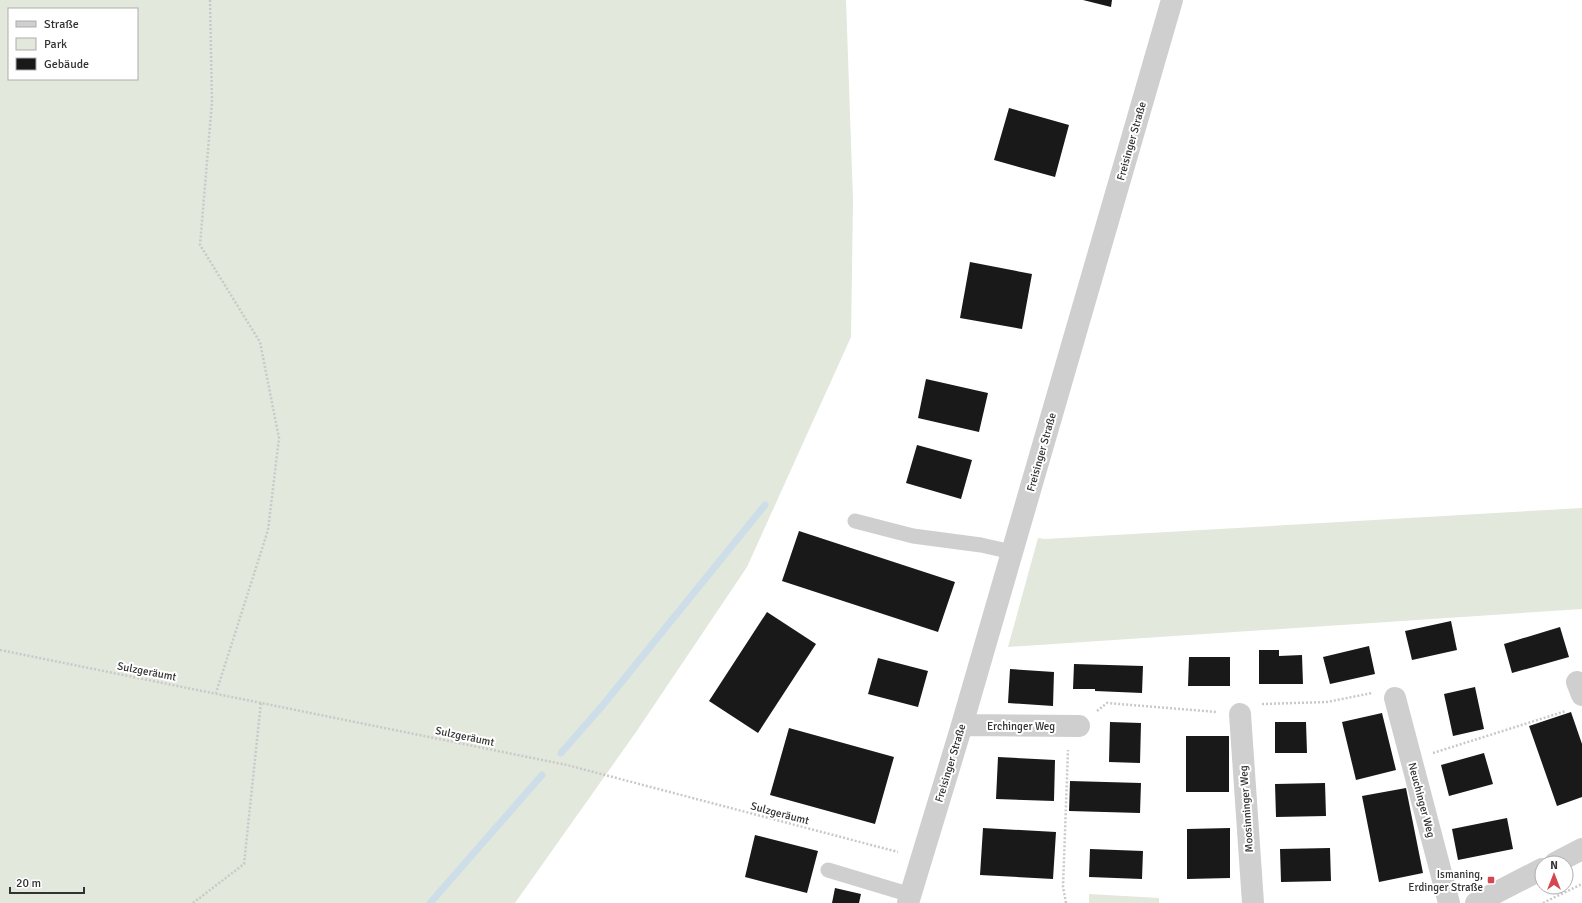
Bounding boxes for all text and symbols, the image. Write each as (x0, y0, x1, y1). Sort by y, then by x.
legend (8, 8, 138, 80)
text: Straße (44, 17, 79, 32)
text: Park (44, 37, 67, 52)
text: Gebäude (44, 57, 89, 72)
street label: Freisinger Straße (1114, 100, 1149, 182)
street label: Freisinger Straße (1024, 411, 1059, 493)
street label: Sulzgeräumt (116, 659, 178, 684)
street label: Erchinger Weg (987, 720, 1055, 733)
street label: Freisinger Straße (932, 722, 969, 804)
street label: Sulzgeräumt (434, 724, 496, 749)
street label: Neuchinger Weg (1405, 761, 1438, 839)
street label: Moosinninger Weg (1237, 765, 1256, 853)
street label: Sulzgeräumt (749, 799, 811, 828)
north arrow (1534, 855, 1574, 895)
text: N (1550, 859, 1558, 872)
place label: Ismaning, Erdinger Straße (1408, 868, 1483, 894)
scale bar (10, 869, 84, 895)
marker: Ismaning, Erdinger Straße (1486, 875, 1496, 885)
text: 20 m (16, 876, 41, 891)

